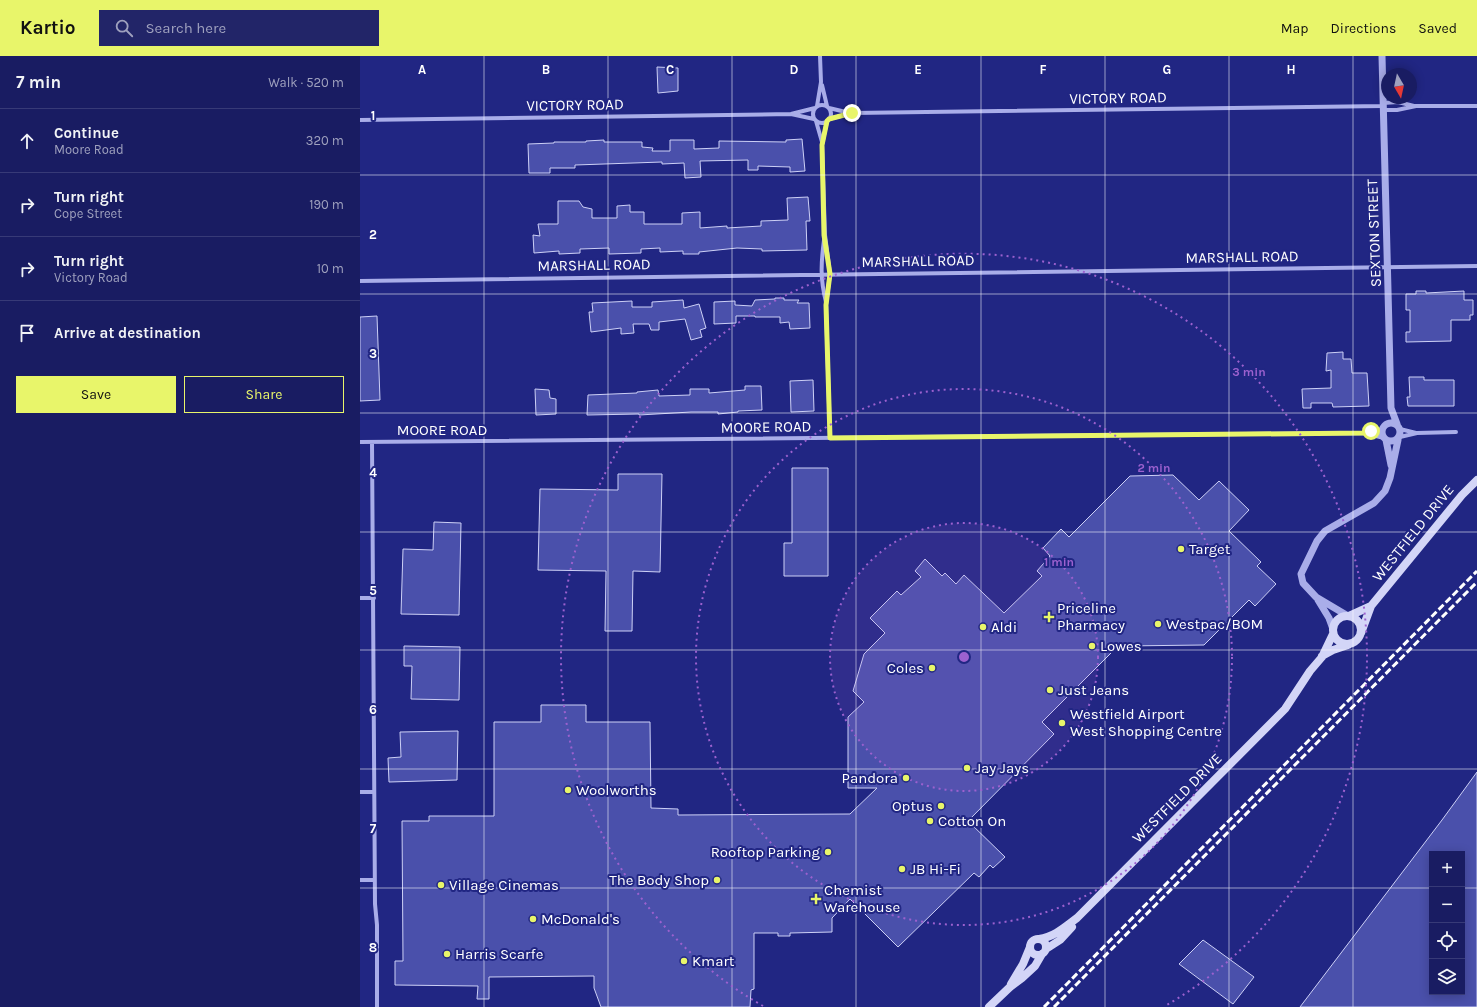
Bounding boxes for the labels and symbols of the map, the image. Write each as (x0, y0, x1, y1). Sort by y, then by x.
text: A (418, 62, 426, 77)
text: B (542, 62, 550, 77)
text: C (666, 62, 674, 77)
text: D (790, 62, 799, 77)
text: E (914, 62, 922, 77)
text: F (1039, 62, 1047, 77)
text: G (1163, 62, 1171, 77)
text: H (1286, 62, 1296, 77)
north arrow (1381, 68, 1417, 104)
street label: VICTORY ROAD (1069, 88, 1167, 108)
street label: VICTORY ROAD (526, 95, 624, 115)
route end (843, 104, 861, 122)
text: 1 (371, 108, 375, 123)
street label: SEXTON STREET (1363, 178, 1385, 287)
text: 2 (369, 227, 377, 242)
street label: MARSHALL ROAD (1185, 247, 1299, 267)
street label: MARSHALL ROAD (861, 251, 975, 271)
street label: MARSHALL ROAD (537, 255, 651, 275)
text: 3 (369, 346, 377, 361)
text: 3 min (1232, 365, 1266, 379)
street label: MOORE ROAD (721, 417, 811, 437)
street label: MOORE ROAD (397, 421, 487, 439)
route start (1362, 422, 1380, 440)
text: 2 min (1137, 461, 1171, 475)
text: 4 (369, 465, 377, 480)
street label: WESTFIELD DRIVE (1368, 481, 1458, 585)
place label: Target (1189, 540, 1231, 558)
marker: Target (1176, 544, 1186, 554)
text: 1 min (1044, 555, 1074, 569)
text: 5 (369, 583, 377, 598)
place label: Priceline Pharmacy (1057, 599, 1125, 634)
marker: Priceline Pharmacy (1044, 612, 1054, 622)
place label: Westpac/BOM (1166, 615, 1263, 633)
place label: Aldi (991, 618, 1017, 636)
marker: Westpac/BOM (1153, 619, 1163, 629)
marker: Aldi (978, 622, 988, 632)
place label: Lowes (1100, 637, 1142, 655)
marker: Lowes (1087, 641, 1097, 651)
centre of rings (957, 650, 971, 664)
place label: Coles (887, 659, 924, 677)
marker: Coles (927, 663, 937, 673)
place label: Just Jeans (1058, 681, 1129, 699)
marker: Just Jeans (1045, 685, 1055, 695)
text: 6 (369, 702, 377, 717)
place label: Westfield Airport West Shopping Centre (1070, 705, 1222, 740)
marker: Westfield Airport West Shopping Centre (1057, 718, 1067, 728)
street label: WESTFIELD DRIVE (1128, 749, 1226, 847)
place label: Jay Jays (975, 759, 1029, 777)
marker: Jay Jays (962, 763, 972, 773)
place label: Pandora (842, 769, 898, 787)
marker: Pandora (901, 773, 911, 783)
place label: Woolworths (576, 781, 657, 799)
marker: Woolworths (563, 785, 573, 795)
place label: Optus (892, 797, 933, 815)
marker: Optus (936, 801, 946, 811)
place label: Cotton On (938, 812, 1006, 830)
marker: Cotton On (925, 816, 935, 826)
text: 7 (370, 821, 377, 836)
place label: Rooftop Parking (711, 843, 821, 861)
marker: Rooftop Parking (823, 847, 833, 857)
place label: JB Hi-Fi (910, 860, 961, 878)
marker: JB Hi-Fi (897, 864, 907, 874)
place label: The Body Shop (609, 871, 709, 889)
marker: The Body Shop (712, 875, 722, 885)
place label: Village Cinemas (449, 876, 559, 894)
marker: Village Cinemas (436, 880, 446, 890)
place label: Chemist Warehouse (824, 881, 900, 916)
marker: Chemist Warehouse (811, 894, 821, 904)
place label: McDonald's (541, 910, 620, 928)
marker: McDonald's (528, 914, 538, 924)
text: 8 (369, 940, 377, 955)
place label: Harris Scarfe (455, 945, 543, 963)
marker: Harris Scarfe (442, 949, 452, 959)
place label: Kmart (692, 952, 735, 970)
marker: Kmart (679, 956, 689, 966)

